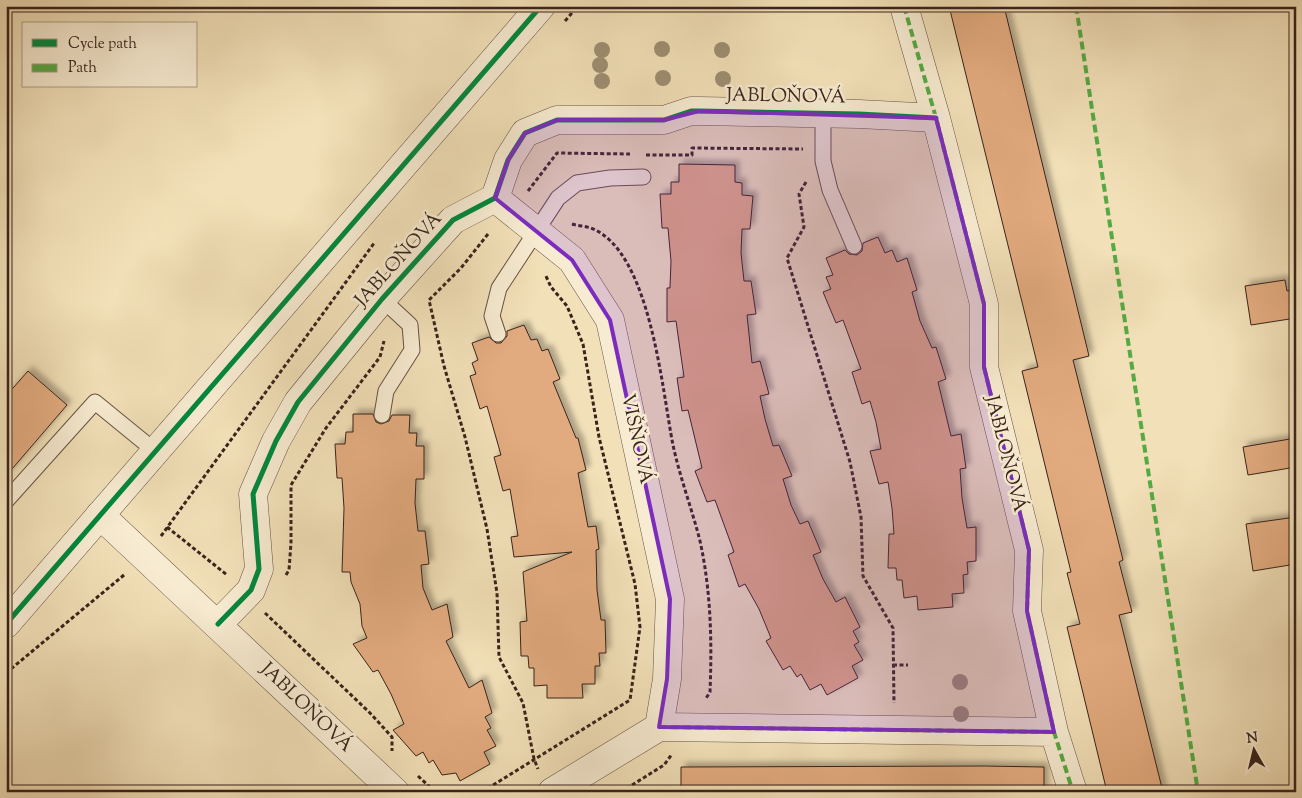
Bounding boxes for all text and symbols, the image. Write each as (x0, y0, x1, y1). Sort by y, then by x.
legend (22, 22, 198, 88)
text: Cycle path (68, 34, 137, 55)
text: Path (68, 58, 97, 79)
street label: JABLOŇOVÁ (725, 82, 846, 112)
street label: JABLOŇOVÁ (348, 206, 449, 314)
street label: VIŠŇOVÁ (613, 391, 659, 487)
street label: JABLOŇOVÁ (977, 392, 1033, 516)
street label: JABLOŇOVÁ (253, 656, 359, 760)
north arrow (1230, 726, 1280, 776)
text: N (1246, 728, 1259, 750)

